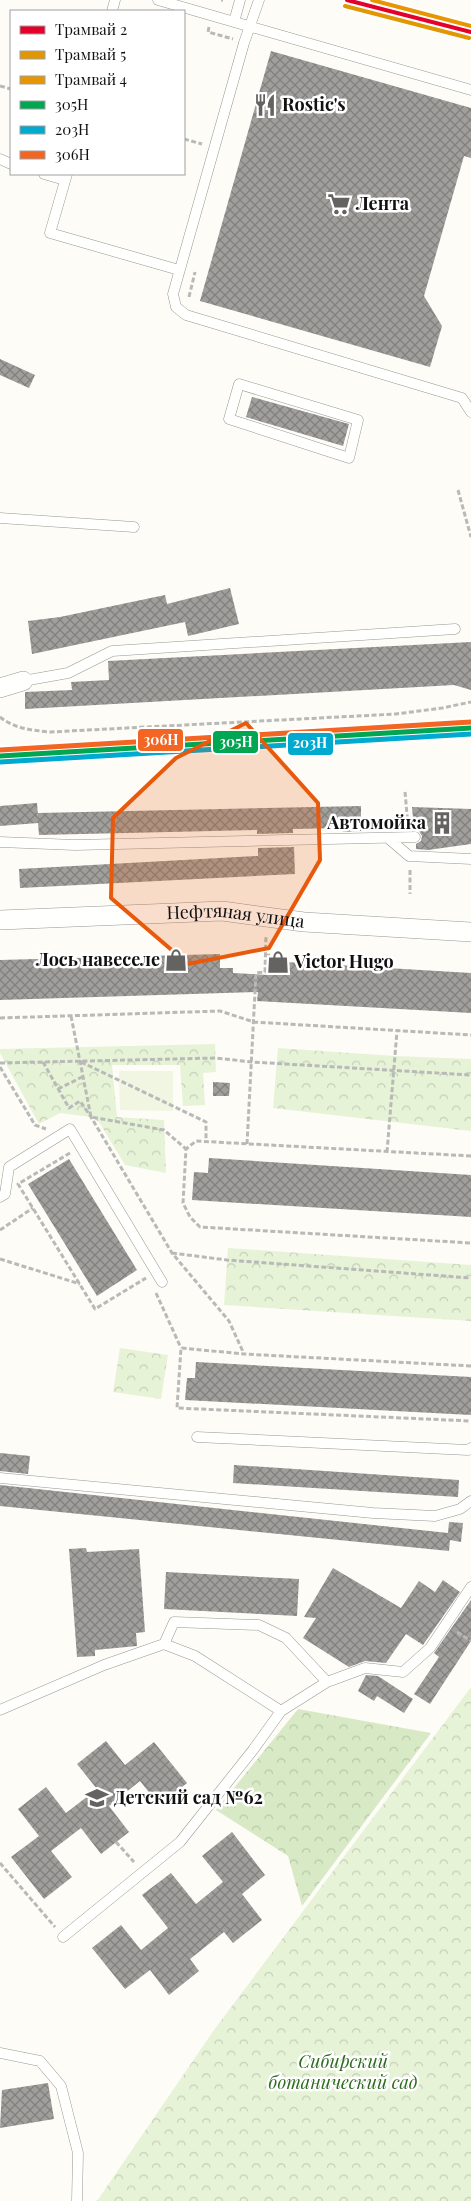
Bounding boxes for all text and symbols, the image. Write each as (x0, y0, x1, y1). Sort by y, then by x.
legend (10, 10, 185, 175)
text: Трамвай 2 (55, 19, 127, 39)
text: Трамвай 5 (55, 44, 126, 64)
text: Трамвай 4 (55, 69, 127, 89)
restaurant icon: Rostic's (252, 92, 278, 118)
place label: Rostic's (282, 92, 346, 116)
text: 305Н (55, 94, 88, 114)
text: 203Н (55, 119, 89, 139)
text: 306Н (55, 144, 90, 164)
supermarket icon: Лента (326, 191, 352, 217)
place label: Лента (355, 191, 410, 215)
line badge: 306Н (137, 728, 184, 752)
text: 306Н (144, 730, 178, 749)
line badge: 305Н (212, 730, 259, 754)
text: 305Н (219, 732, 253, 751)
line badge: 203Н (287, 732, 334, 756)
text: 203Н (293, 733, 327, 752)
place label: Автомойка (326, 810, 427, 834)
building icon: Автомойка (429, 810, 455, 836)
street label: Нефтяная улица (166, 898, 306, 933)
place label: Лось навеселе (35, 947, 160, 971)
shop icon: Лось навеселе (163, 947, 189, 973)
shop icon: Victor Hugo (265, 949, 291, 975)
place label: Victor Hugo (293, 949, 394, 973)
school or university icon: Детский сад №62 (84, 1785, 110, 1811)
place label: Детский сад №62 (114, 1785, 263, 1809)
park label: Сибирский ботанический сад (268, 2049, 418, 2094)

